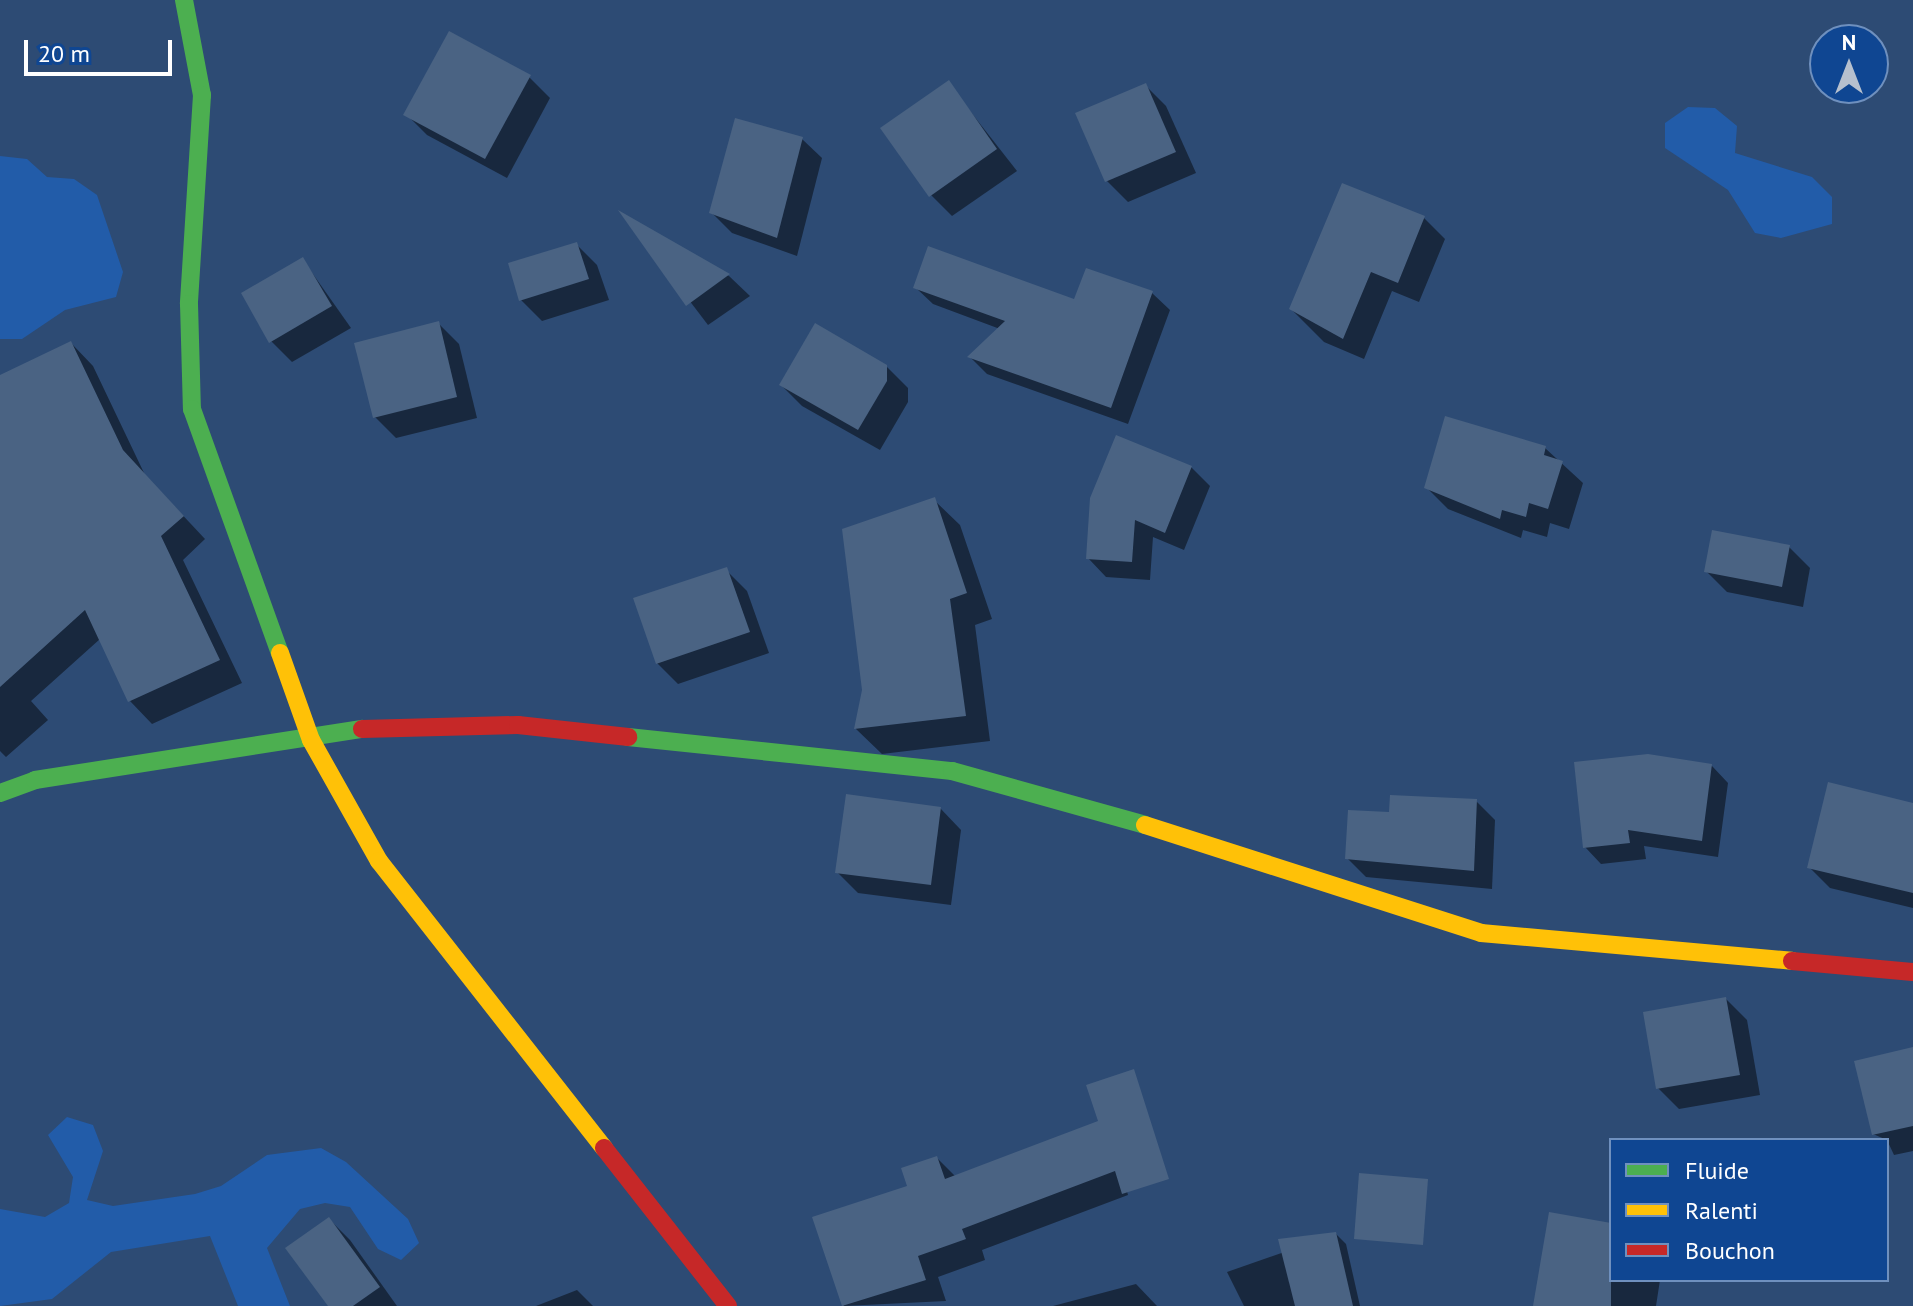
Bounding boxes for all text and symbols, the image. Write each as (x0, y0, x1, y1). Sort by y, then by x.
scale bar (28, 24, 176, 74)
north arrow (1809, 24, 1889, 104)
text: N (1842, 28, 1856, 56)
text: 20 m (38, 38, 90, 69)
legend (1609, 1138, 1889, 1282)
text: Fluide (1685, 1155, 1749, 1186)
text: Ralenti (1685, 1195, 1758, 1226)
text: Bouchon (1685, 1235, 1775, 1266)

